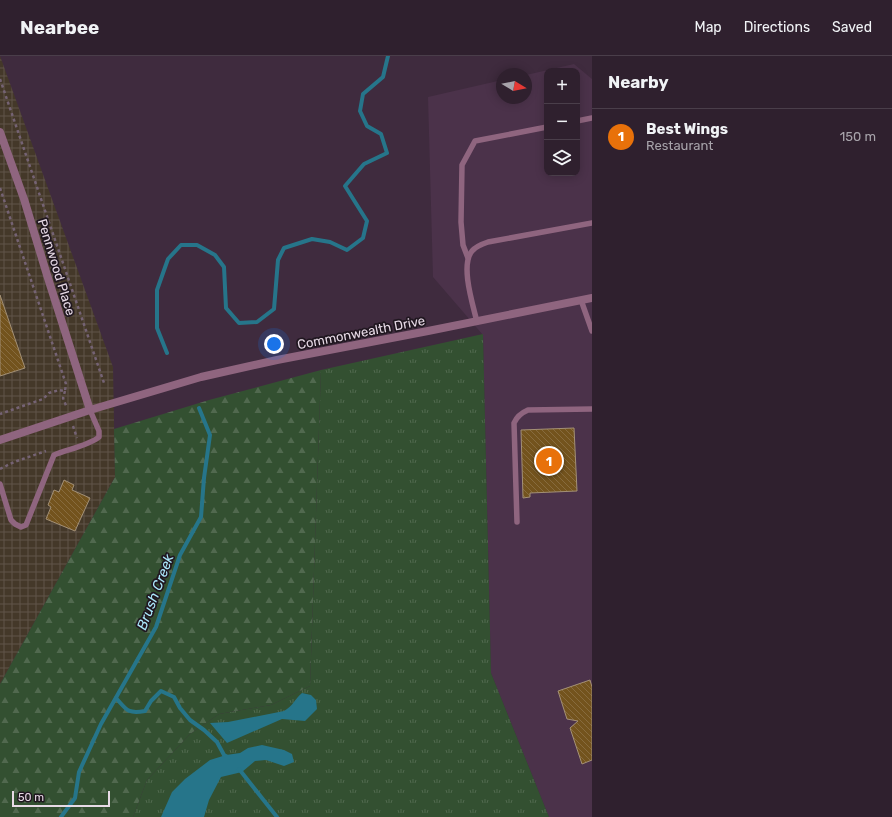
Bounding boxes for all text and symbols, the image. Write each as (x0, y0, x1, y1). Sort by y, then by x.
text: Nearbee (20, 16, 99, 39)
text: Map (695, 19, 722, 36)
text: Directions (744, 19, 810, 36)
text: Saved (832, 19, 872, 36)
north arrow (496, 68, 532, 104)
map controls (544, 68, 580, 176)
button: + (544, 68, 580, 104)
text: Nearby (608, 72, 669, 92)
button: − (544, 104, 580, 140)
text: Best Wings (646, 120, 728, 138)
text: 1 (618, 129, 624, 144)
text: 150 m (840, 129, 876, 144)
text: Restaurant (646, 138, 713, 153)
button: layers (544, 140, 580, 176)
street label: Pennwood Place (35, 217, 78, 317)
street label: Commonwealth Drive (296, 313, 426, 352)
your location (264, 334, 284, 354)
pin: 1 (536, 446, 562, 476)
water label: Brush Creek (133, 551, 178, 632)
scale bar (12, 789, 110, 808)
text: 50 m (18, 791, 44, 804)

